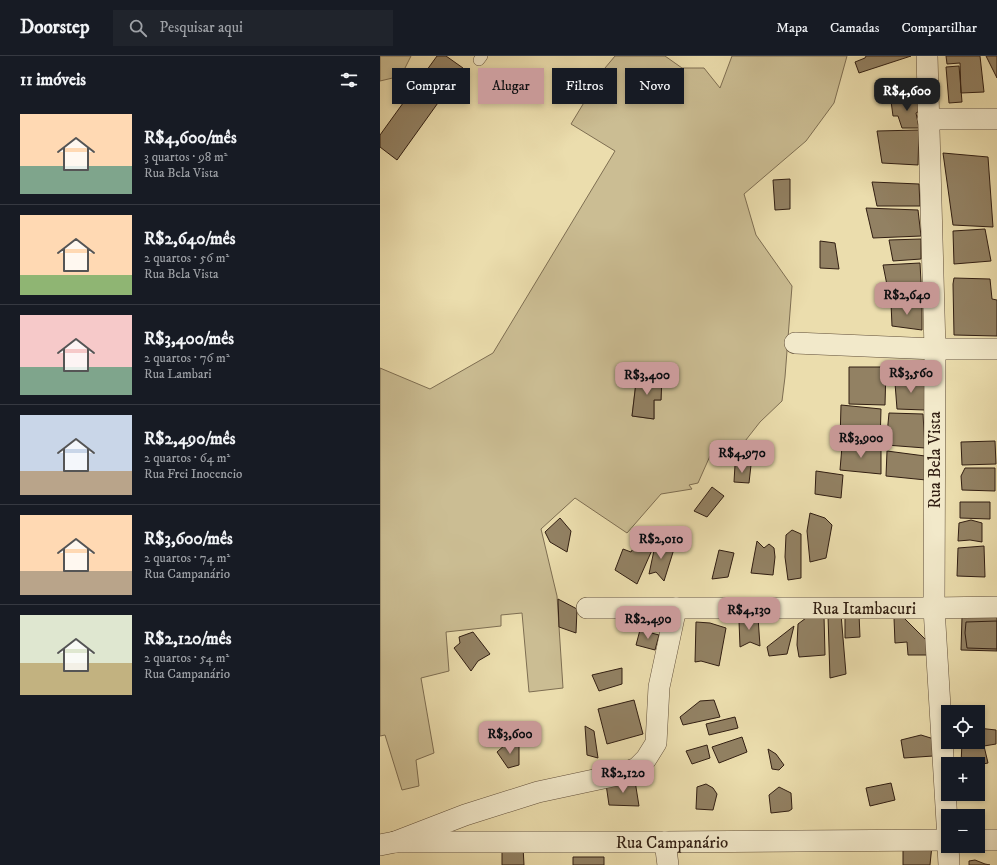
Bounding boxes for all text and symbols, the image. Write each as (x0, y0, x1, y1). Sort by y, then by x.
search box (113, 10, 393, 46)
text: Doorstep (20, 16, 89, 39)
icon: search (127, 17, 149, 39)
text: Pesquisar aqui (159, 18, 243, 37)
text: Mapa (776, 19, 808, 37)
text: Camadas (830, 19, 879, 37)
text: Compartilhar (901, 19, 977, 37)
chip: Comprar (392, 68, 470, 104)
chip: Alugar (478, 68, 544, 104)
chip: Filtros (552, 68, 617, 104)
chip: Novo (625, 68, 684, 104)
text: 11 imóveis (20, 69, 86, 91)
icon: filters (338, 69, 360, 91)
pin: R$4,600 (870, 78, 944, 112)
text: R$4,600 (883, 83, 931, 99)
text: R$4,600/mês (144, 127, 237, 149)
icon: home (52, 130, 100, 178)
text: 3 quartos · 98 m² (144, 149, 228, 165)
text: Rua Bela Vista (144, 165, 219, 181)
text: R$2,640/mês (144, 228, 236, 250)
icon: home (52, 231, 100, 279)
text: 2 quartos · 56 m² (144, 250, 229, 266)
text: Rua Bela Vista (144, 266, 219, 282)
pin: R$2,640 (870, 282, 944, 316)
text: R$2,640 (883, 287, 931, 303)
text: R$3,400/mês (144, 328, 234, 350)
icon: home (52, 331, 100, 379)
text: 2 quartos · 76 m² (144, 350, 230, 366)
pin: R$3,560 (874, 360, 948, 394)
pin: R$3,400 (610, 362, 684, 396)
text: R$3,560 (889, 365, 933, 381)
text: Rua Lambari (144, 366, 212, 382)
text: R$3,400 (624, 367, 670, 383)
street label: Rua Bela Vista (924, 410, 946, 509)
pin: R$3,900 (824, 425, 898, 459)
text: R$2,490/mês (144, 428, 236, 450)
text: R$3,900 (839, 430, 883, 446)
icon: home (52, 431, 100, 479)
pin: R$4,970 (705, 440, 779, 474)
text: R$4,970 (718, 445, 766, 461)
text: 2 quartos · 64 m² (144, 450, 230, 466)
text: Rua Frei Inocencio (144, 466, 242, 482)
pin: R$2,010 (624, 526, 698, 560)
text: R$3,600/mês (144, 528, 233, 550)
icon: home (52, 531, 100, 579)
text: R$2,010 (639, 531, 683, 547)
text: 2 quartos · 74 m² (144, 550, 230, 566)
text: Rua Campanário (144, 566, 230, 582)
pin: R$4,130 (712, 597, 786, 631)
street label: Rua Itambacuri (812, 598, 916, 620)
text: R$4,130 (727, 602, 771, 618)
pin: R$2,490 (611, 606, 685, 640)
text: R$2,490 (625, 611, 671, 627)
text: R$2,120/mês (144, 628, 232, 650)
icon: home (52, 631, 100, 679)
text: 2 quartos · 54 m² (144, 650, 229, 666)
text: Rua Campanário (144, 666, 230, 682)
map controls (941, 705, 985, 853)
button: locate (941, 705, 985, 749)
pin: R$3,600 (473, 721, 547, 755)
text: R$3,600 (488, 726, 532, 742)
button: + (941, 757, 985, 801)
pin: R$2,120 (586, 760, 660, 794)
text: R$2,120 (601, 765, 645, 781)
button: − (941, 809, 985, 853)
street label: Rua Campanário (616, 832, 728, 854)

